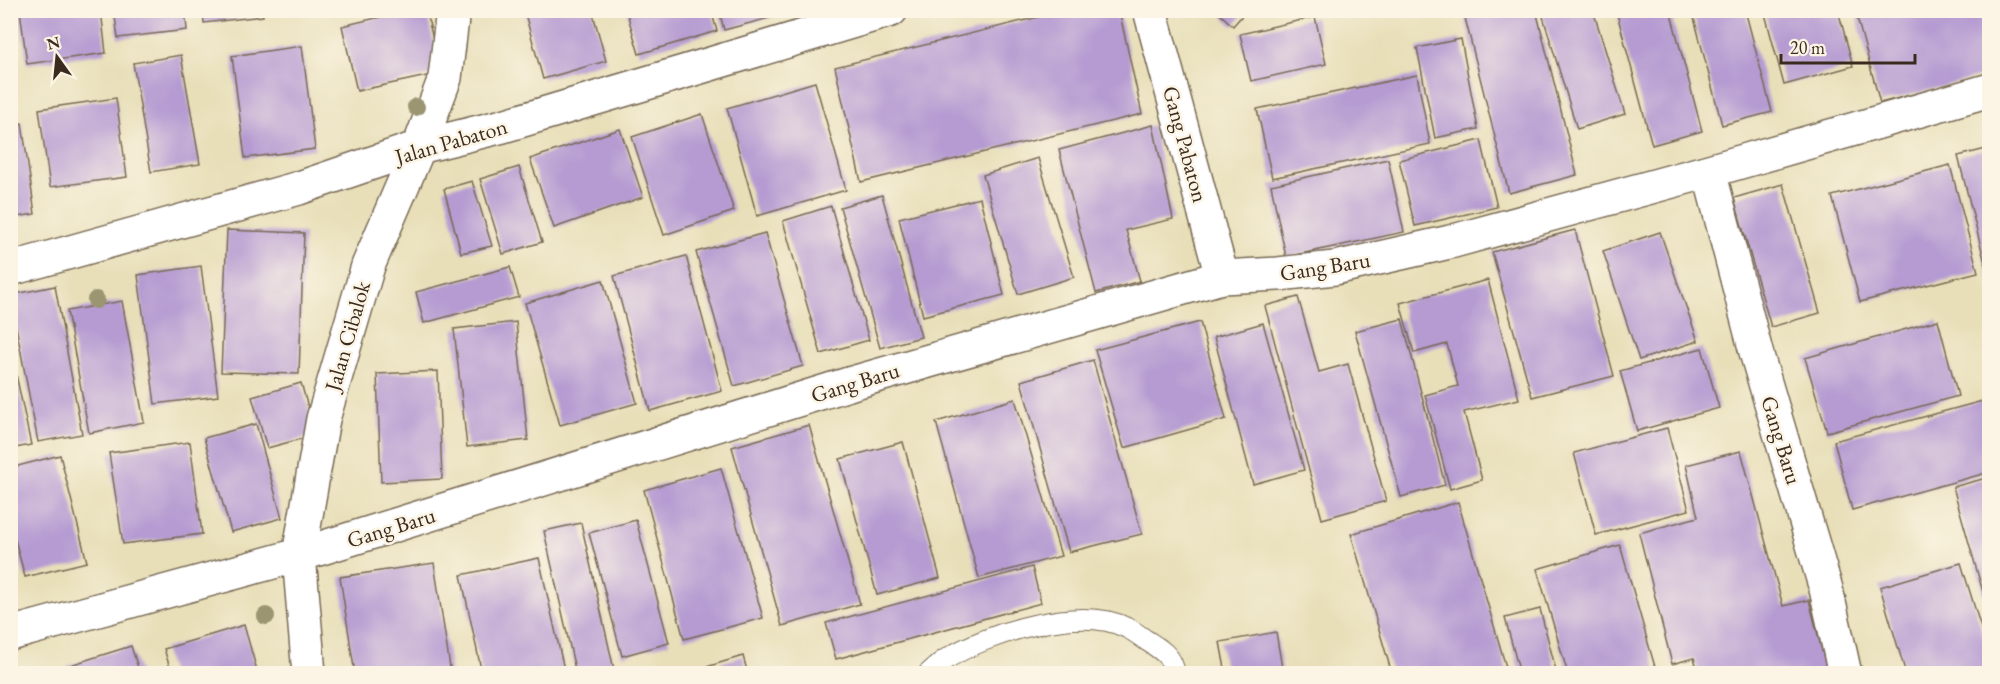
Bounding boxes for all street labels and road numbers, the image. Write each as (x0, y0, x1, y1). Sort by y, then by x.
street label: Gang Pabaton (1156, 83, 1215, 206)
street label: Jalan Pabaton (390, 112, 511, 172)
street label: Gang Baru (1278, 245, 1373, 288)
street label: Jalan Cibalok (317, 277, 377, 396)
street label: Gang Baru (807, 355, 903, 410)
street label: Gang Baru (1754, 392, 1809, 488)
street label: Gang Baru (343, 500, 439, 555)

